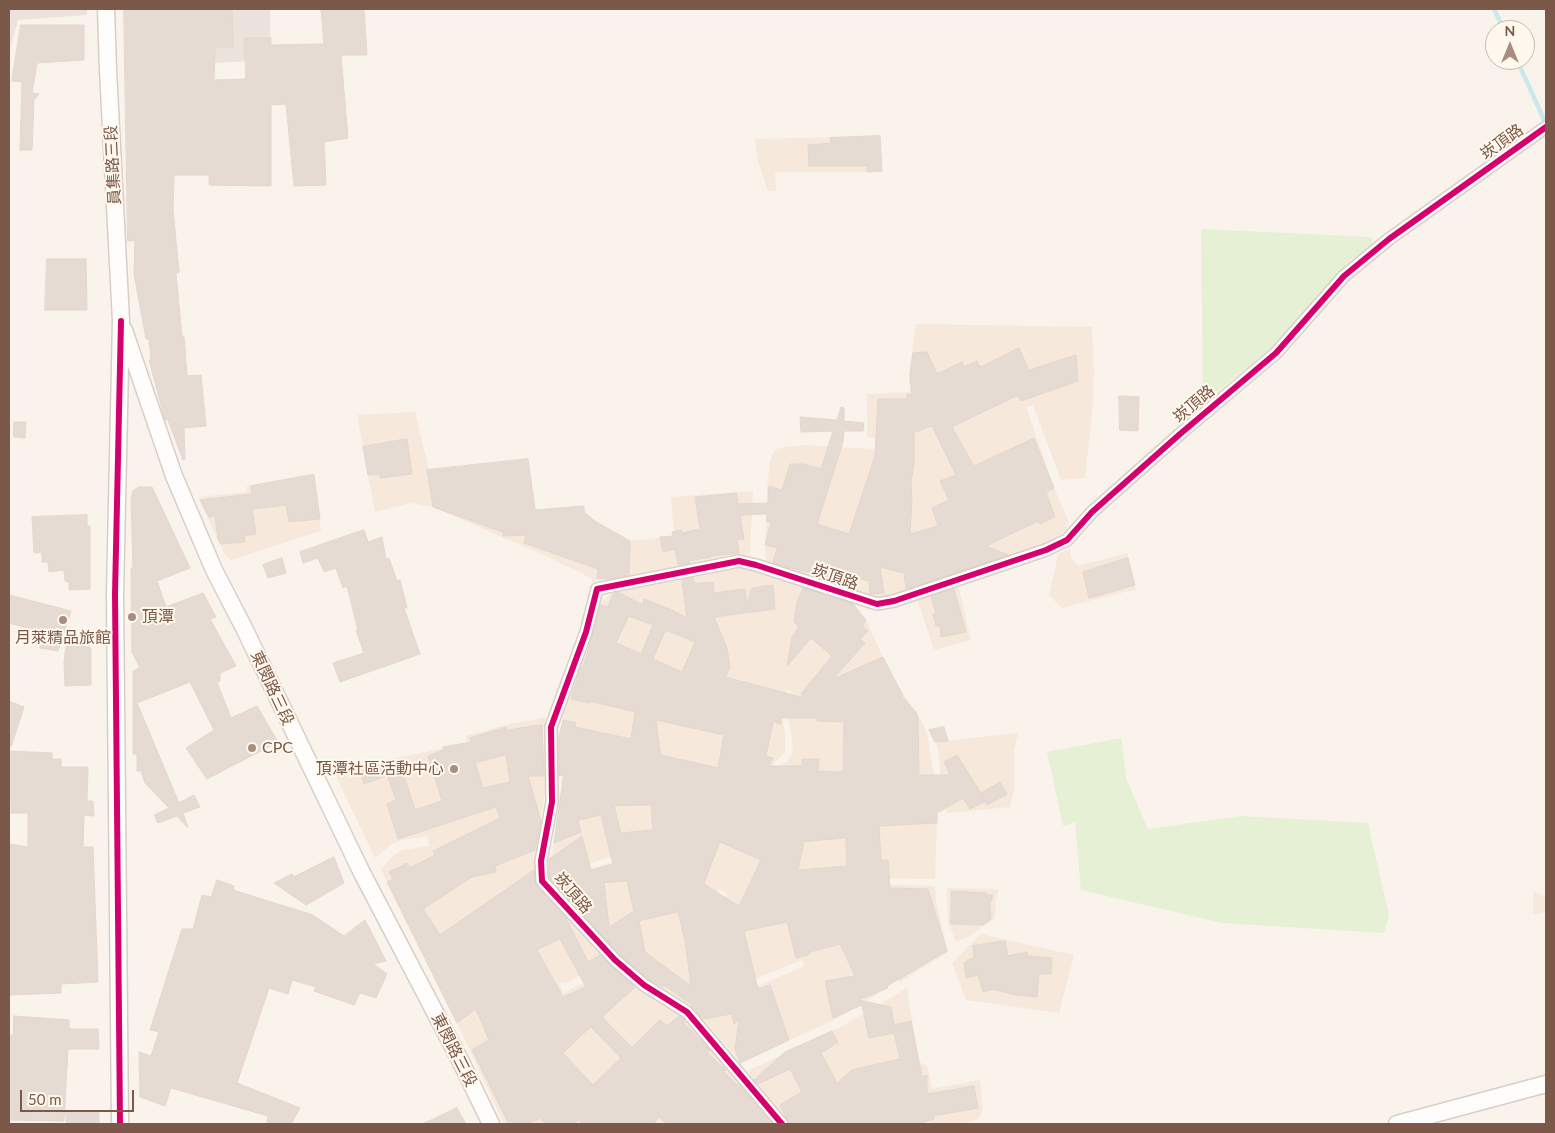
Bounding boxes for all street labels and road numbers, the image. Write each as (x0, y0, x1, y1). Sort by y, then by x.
street label: 崁頂路 (1477, 120, 1527, 164)
street label: 員集路三段 (101, 125, 125, 205)
street label: 崁頂路 (1169, 381, 1219, 427)
street label: 崁頂路 (809, 560, 861, 594)
street label: 東閔路三段 (246, 648, 298, 728)
street label: 崁頂路 (550, 869, 596, 917)
street label: 東閔路三段 (427, 1010, 481, 1090)

